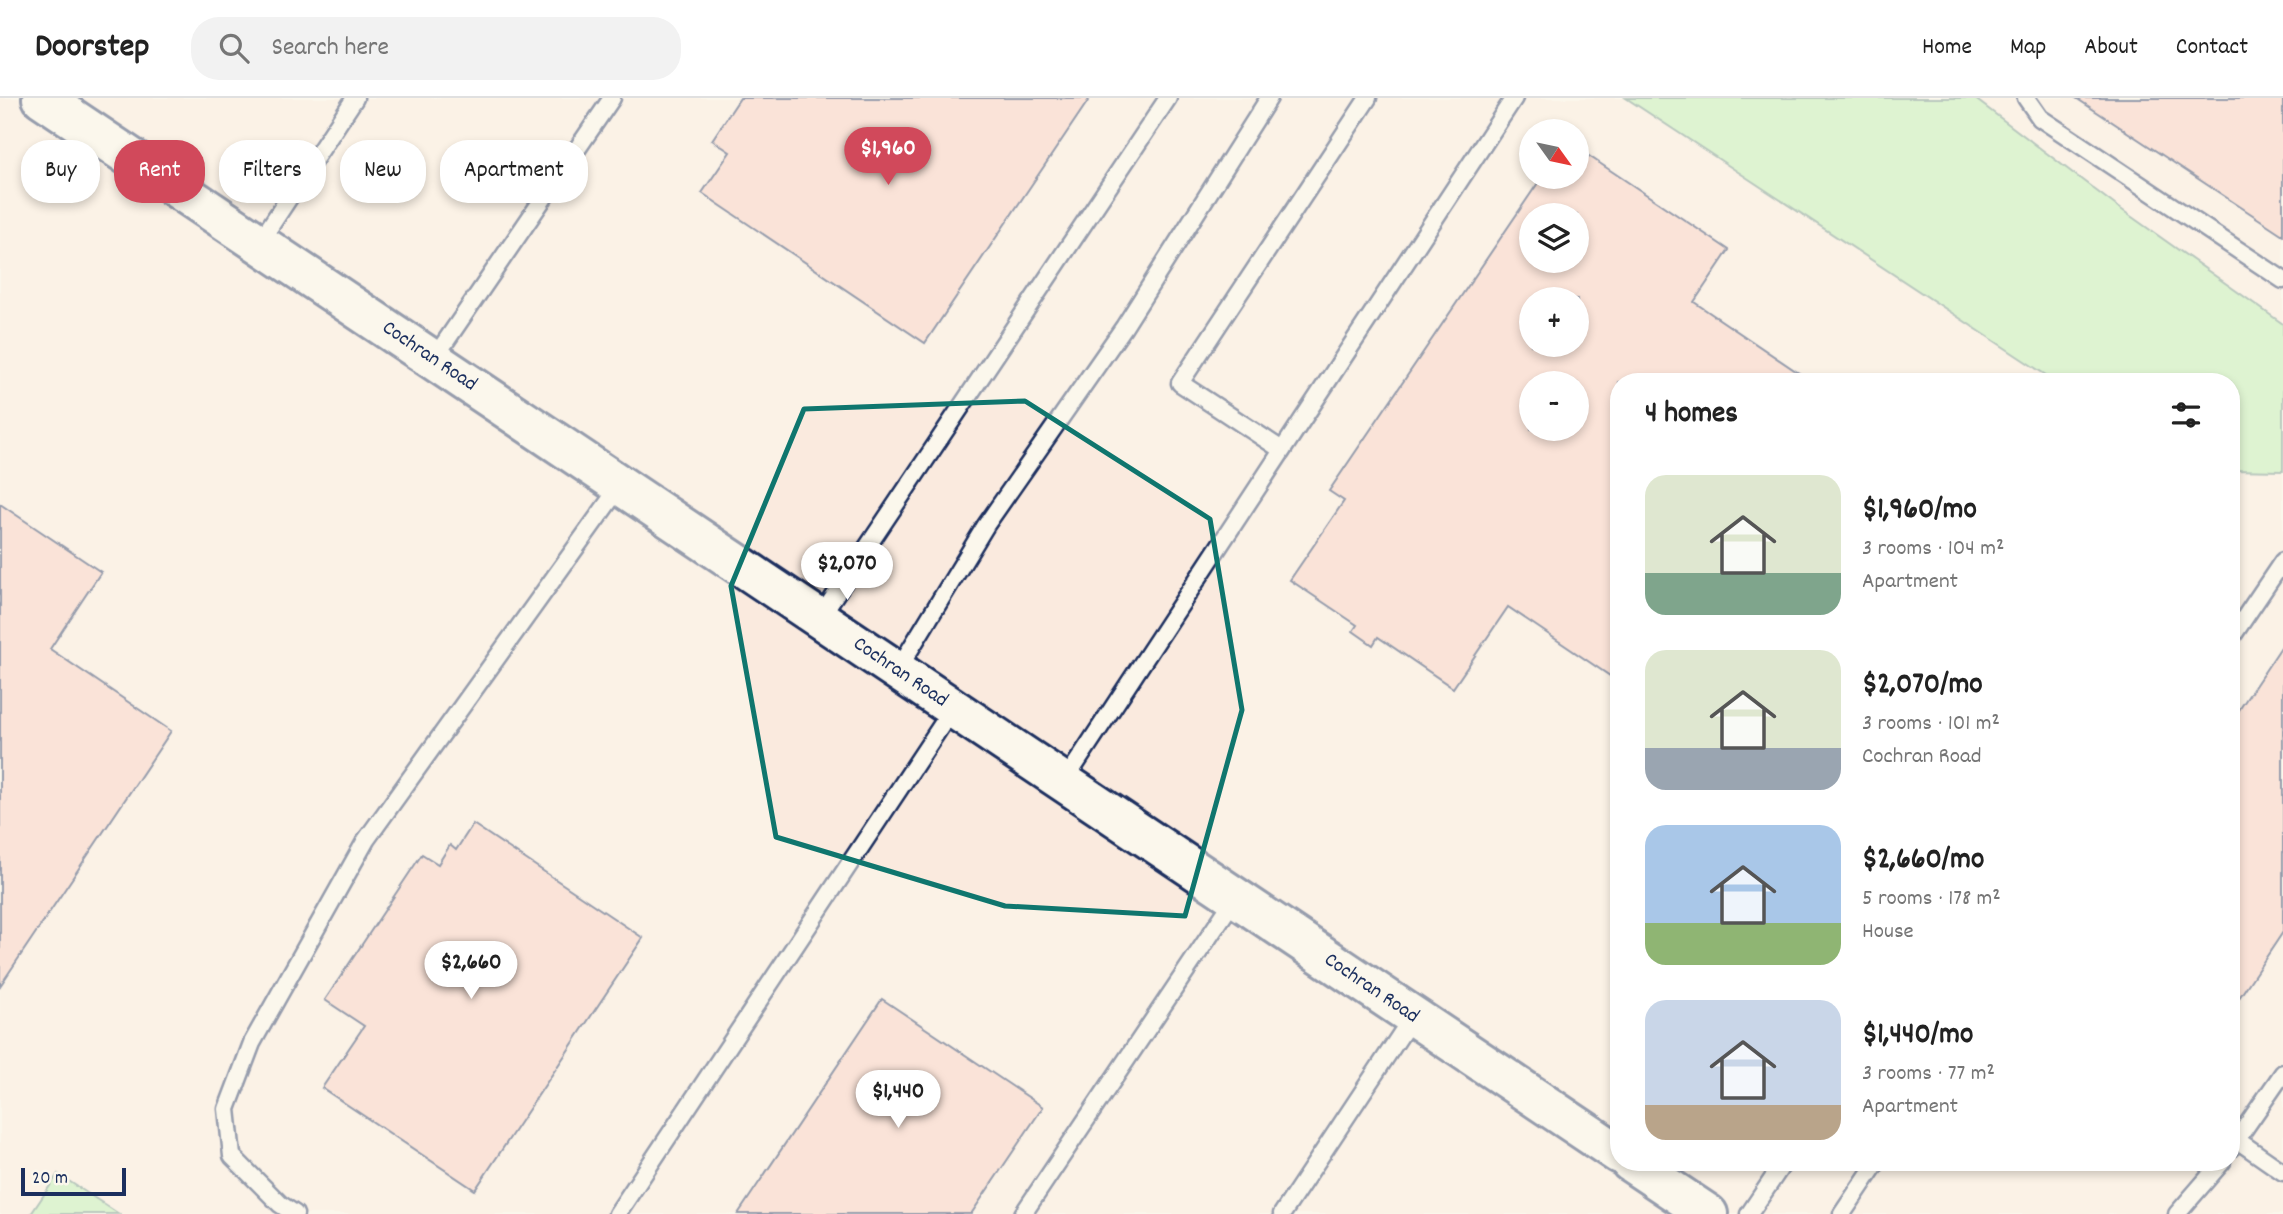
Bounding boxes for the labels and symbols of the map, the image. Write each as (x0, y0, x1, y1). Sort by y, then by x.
north arrow (1519, 119, 1589, 189)
pin: $1,960 (831, 127, 945, 187)
street label: Cochran Road (375, 314, 483, 400)
pin: $2,070 (790, 542, 904, 602)
street label: Cochran Road (846, 630, 954, 716)
pin: $2,660 (414, 942, 528, 1001)
street label: Cochran Road (1317, 946, 1425, 1032)
pin: $1,440 (841, 1070, 955, 1130)
scale bar (21, 1165, 126, 1197)

